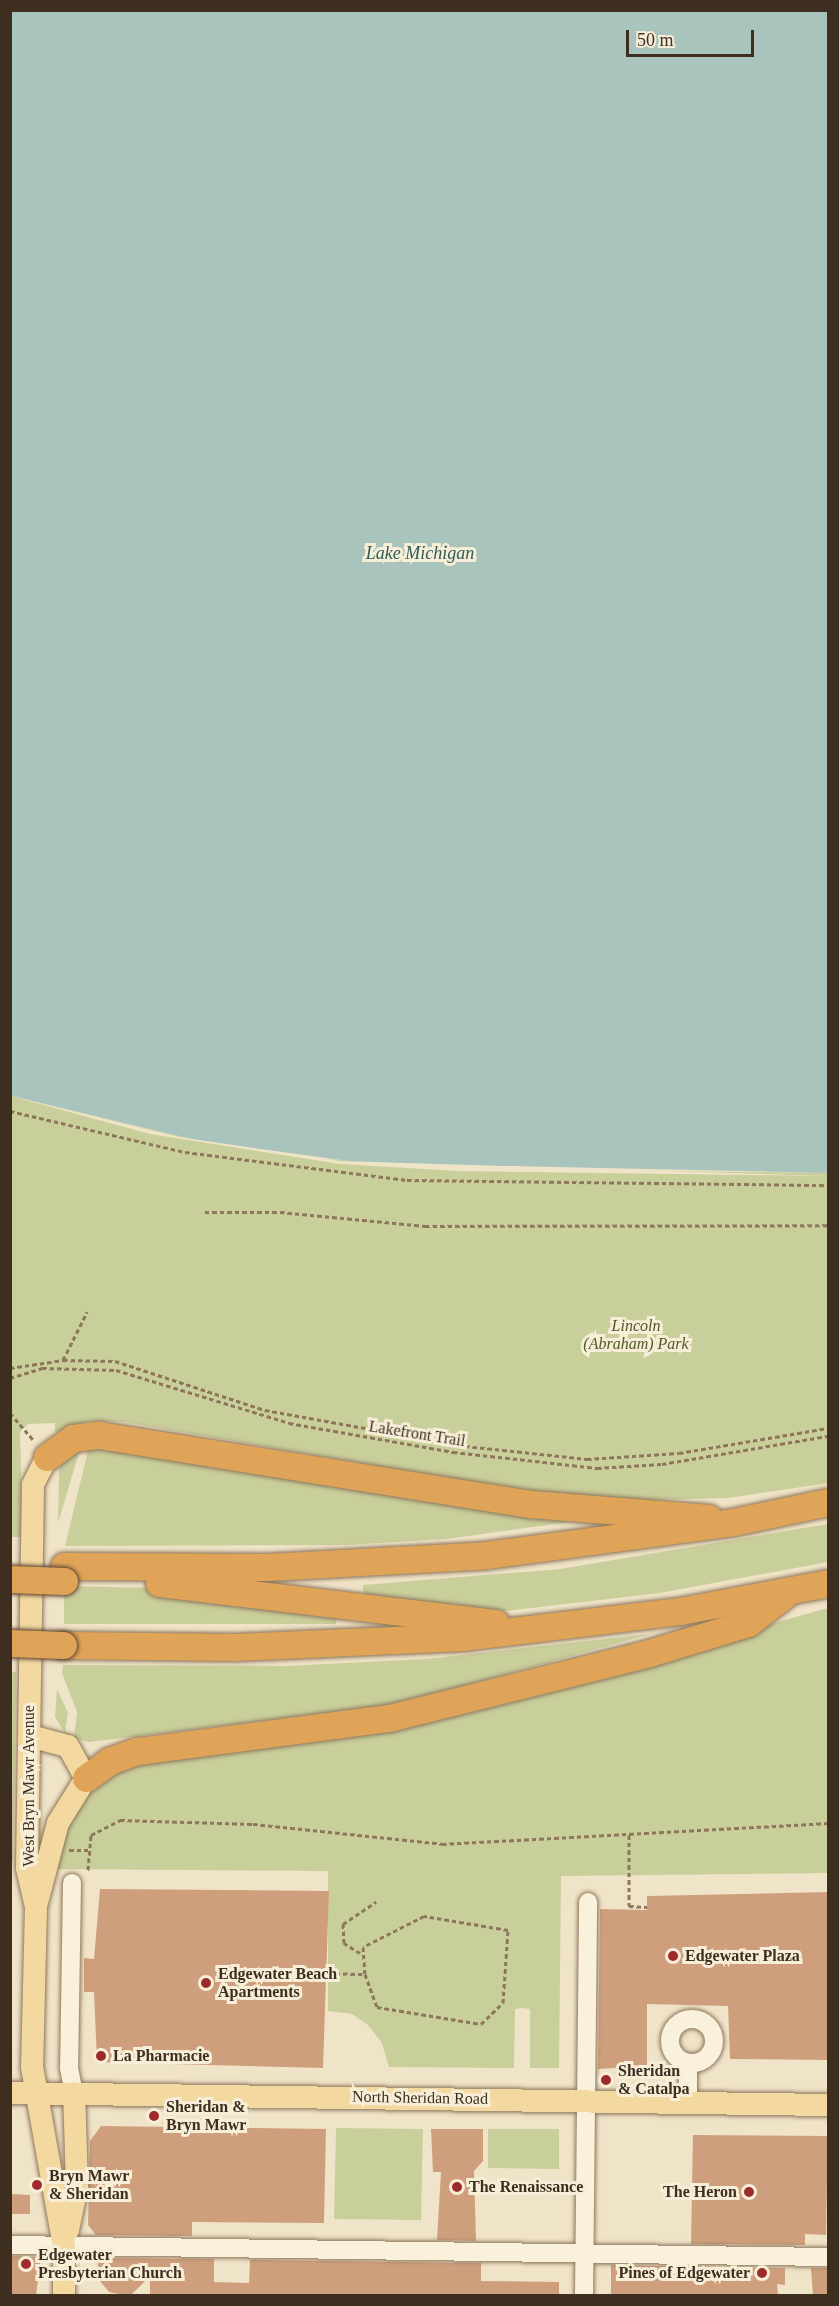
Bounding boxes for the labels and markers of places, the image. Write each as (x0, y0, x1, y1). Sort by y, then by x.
place label: Edgewater Plaza (685, 1946, 800, 1966)
marker: Edgewater Plaza (666, 1949, 680, 1963)
place label: Edgewater Beach Apartments (218, 1964, 338, 2002)
marker: Edgewater Beach Apartments (199, 1976, 213, 1990)
place label: La Pharmacie (113, 2046, 209, 2066)
marker: La Pharmacie (94, 2049, 108, 2063)
place label: Sheridan & Catalpa (618, 2061, 690, 2099)
marker: Sheridan & Catalpa (599, 2073, 613, 2087)
place label: Sheridan & Bryn Mawr (166, 2097, 246, 2135)
marker: Sheridan & Bryn Mawr (147, 2109, 161, 2123)
place label: Bryn Mawr & Sheridan (49, 2166, 129, 2204)
place label: The Renaissance (469, 2177, 583, 2197)
marker: Bryn Mawr & Sheridan (30, 2178, 44, 2192)
marker: The Renaissance (450, 2180, 464, 2194)
place label: The Heron (663, 2182, 737, 2202)
marker: The Heron (742, 2185, 756, 2199)
place label: Edgewater Presbyterian Church (38, 2245, 182, 2283)
marker: Edgewater Presbyterian Church (19, 2257, 33, 2271)
place label: Pines of Edgewater (618, 2263, 750, 2283)
marker: Pines of Edgewater (755, 2266, 769, 2280)

